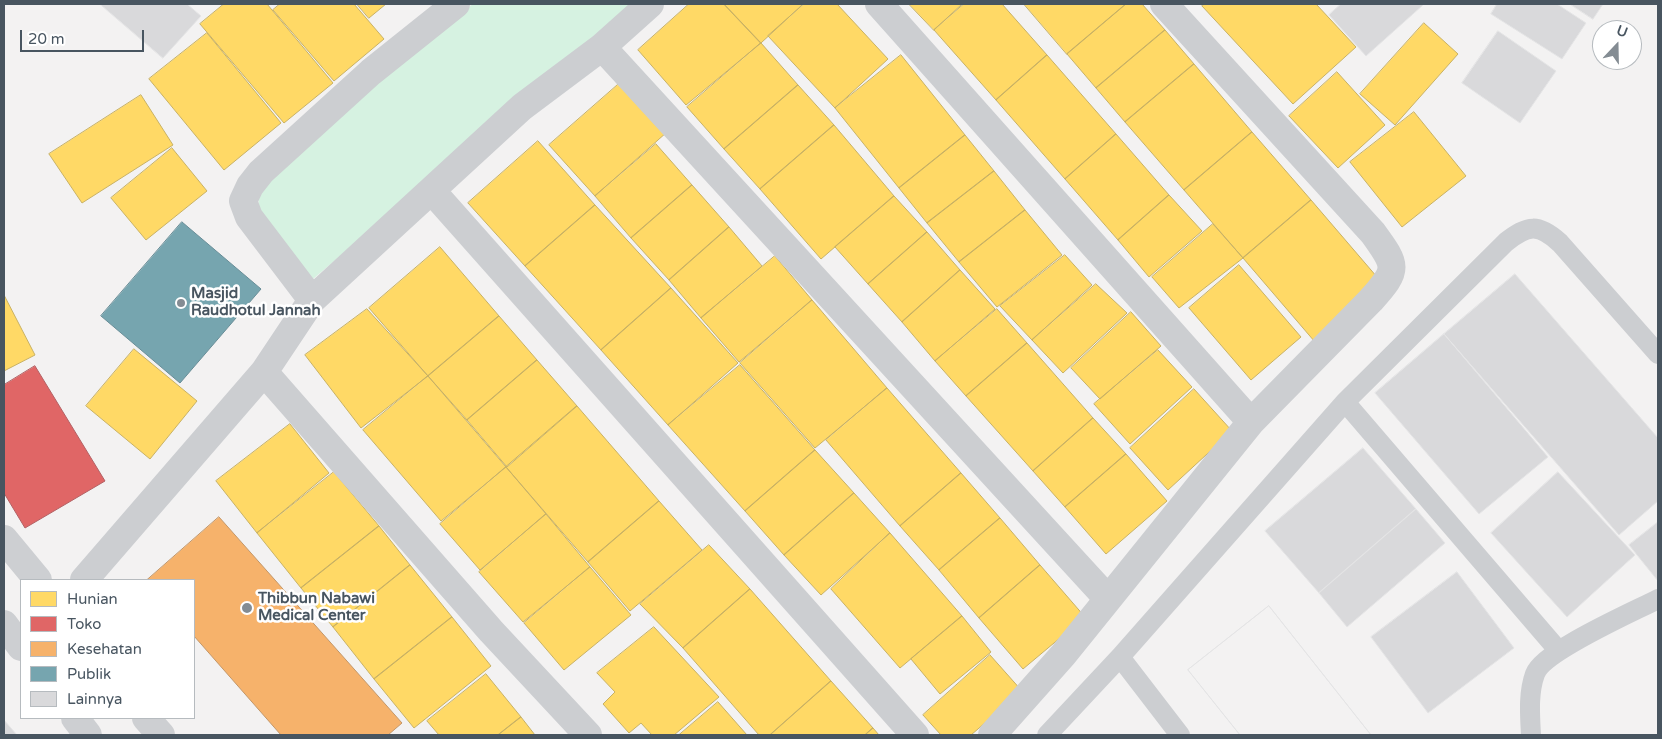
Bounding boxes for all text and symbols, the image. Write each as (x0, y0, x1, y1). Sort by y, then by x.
scale bar (22, 20, 146, 52)
north arrow (1592, 20, 1642, 70)
text: U (1614, 22, 1630, 41)
text: 20 m (28, 30, 65, 48)
place label: Masjid Raudhotul Jannah (191, 285, 321, 320)
marker: Masjid Raudhotul Jannah (175, 297, 187, 309)
legend (20, 579, 195, 719)
text: Hunian (67, 590, 118, 608)
place label: Thibbun Nabawi Medical Center (258, 590, 375, 625)
marker: Thibbun Nabawi Medical Center (240, 601, 254, 615)
text: Toko (67, 615, 101, 633)
text: Kesehatan (67, 640, 142, 658)
text: Publik (67, 665, 111, 683)
text: Lainnya (67, 690, 122, 708)

